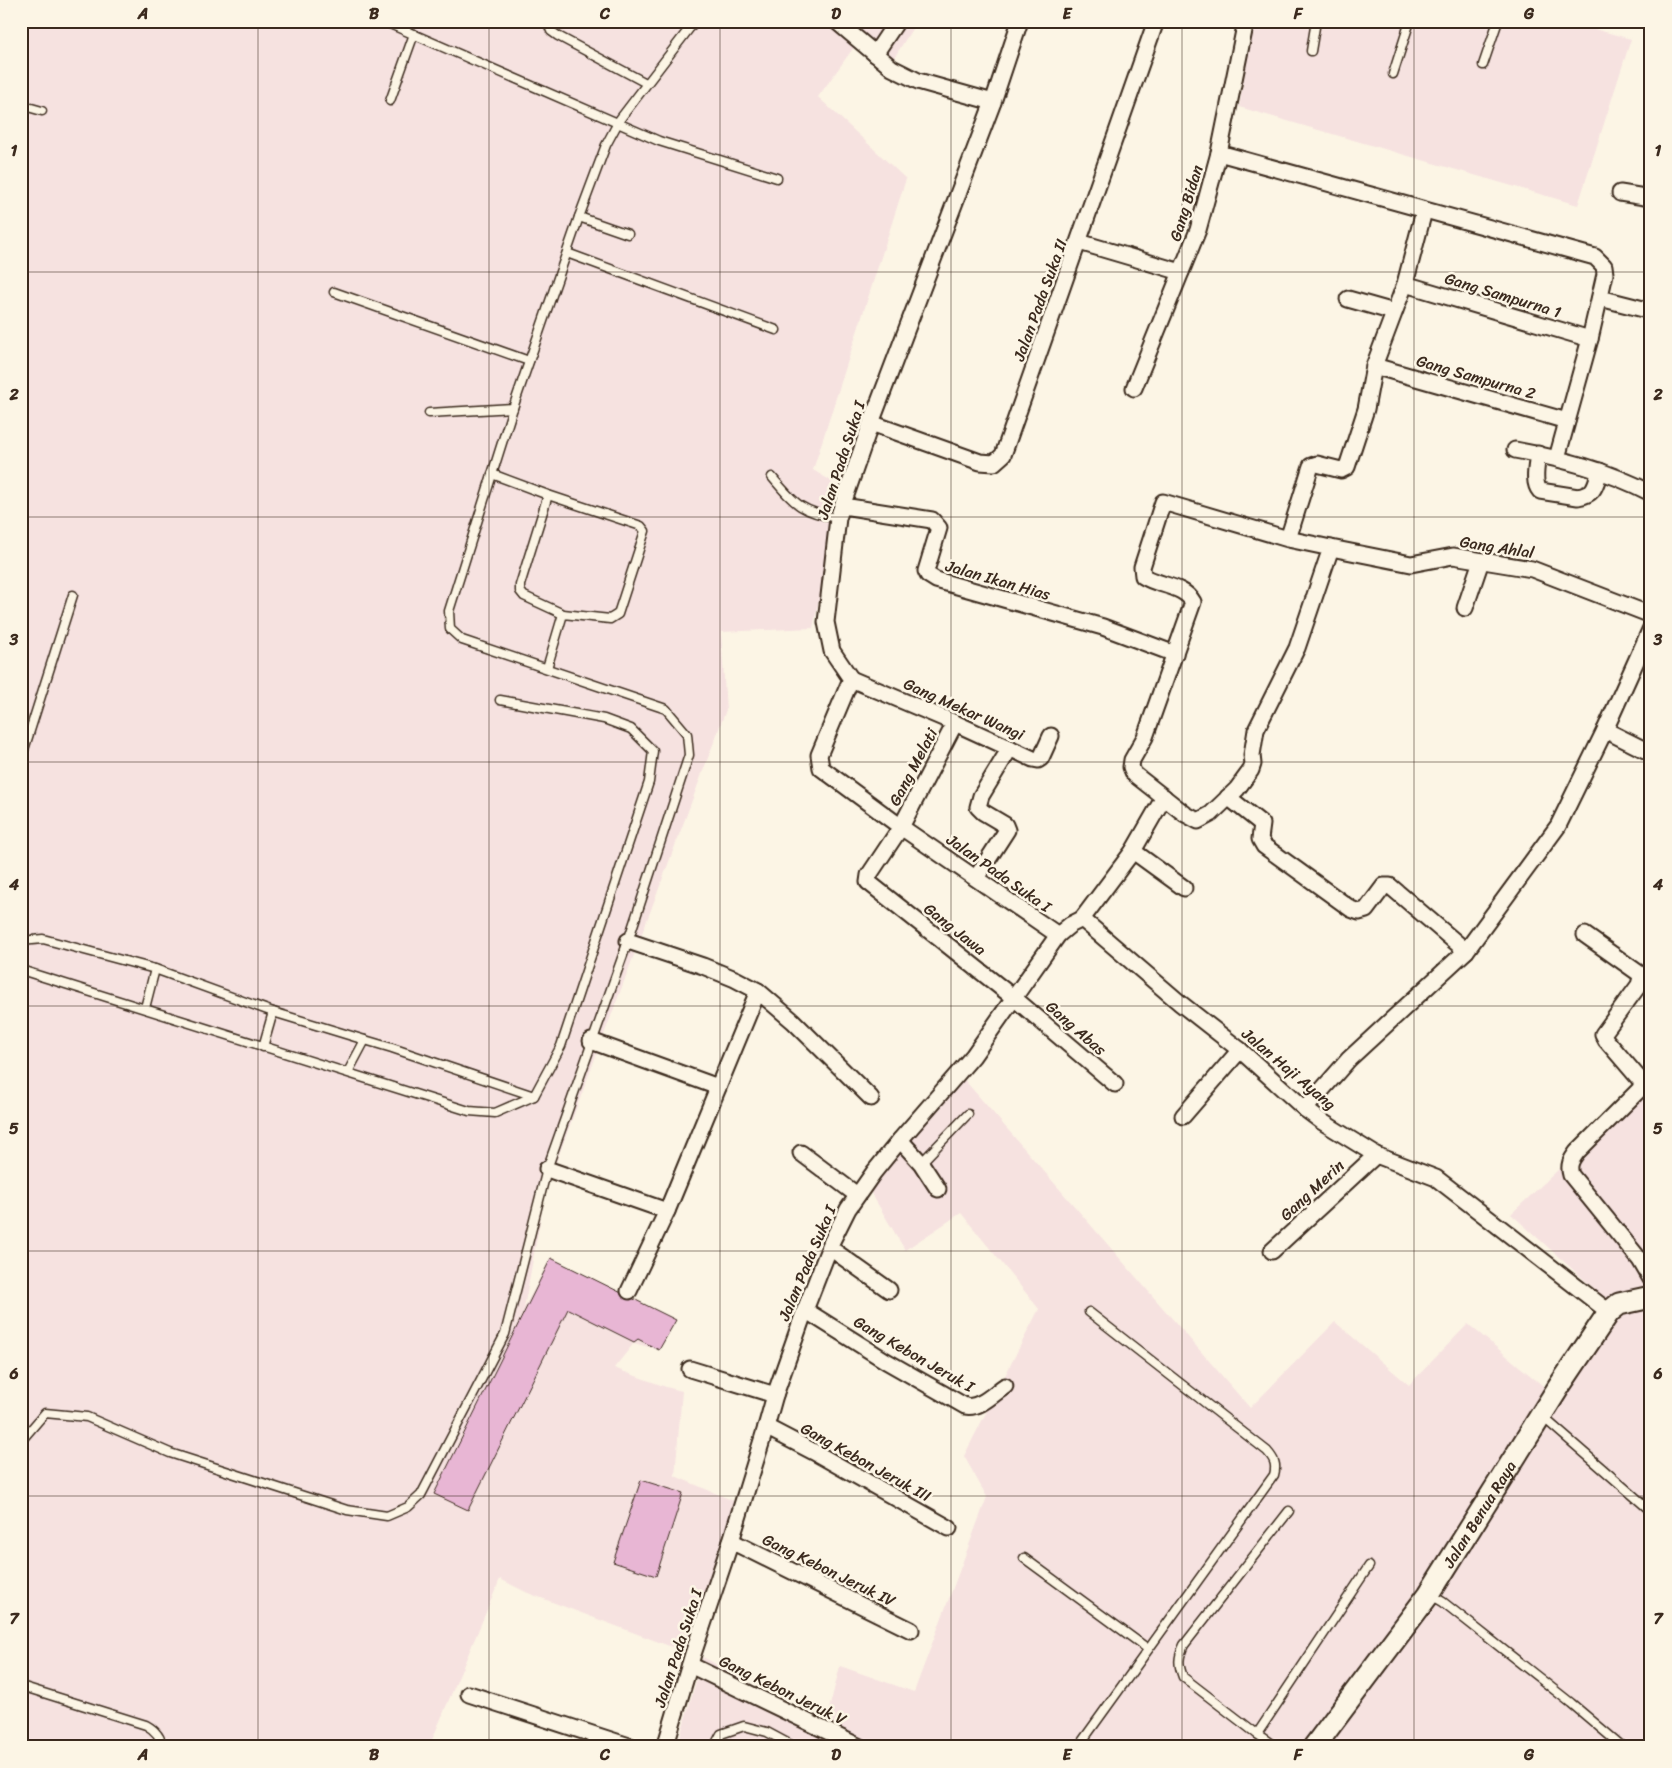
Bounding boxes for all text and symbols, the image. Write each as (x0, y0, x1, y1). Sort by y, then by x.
text: A (137, 0, 148, 28)
text: B (369, 0, 380, 28)
text: C (599, 0, 611, 28)
text: D (831, 0, 841, 28)
text: E (1063, 0, 1073, 28)
text: F (1293, 0, 1304, 28)
text: G (1523, 0, 1535, 28)
text: 1 (11, 136, 18, 165)
text: 1 (1655, 136, 1662, 165)
street label: Gang Bidan (1161, 161, 1211, 245)
street label: Jalan Pada Suka II (1004, 235, 1076, 366)
street label: Gang Sampurna 1 (1441, 264, 1565, 327)
street label: Gang Sampurna 2 (1413, 346, 1539, 408)
text: 2 (8, 380, 19, 409)
text: 2 (1652, 380, 1663, 409)
street label: Jalan Pada Suka I (808, 395, 874, 524)
street label: Gang Ahlal (1458, 527, 1537, 567)
street label: Jalan Ikan Hias (941, 551, 1054, 609)
text: 3 (9, 625, 19, 654)
text: 3 (1653, 625, 1663, 654)
street label: Gang Mekar Wangi (899, 669, 1030, 749)
street label: Gang Melati (880, 722, 946, 811)
street label: Jalan Pada Suka I (939, 825, 1059, 921)
text: 4 (8, 870, 19, 899)
text: 4 (1652, 870, 1663, 899)
street label: Gang Jawa (917, 895, 993, 963)
street label: Gang Abas (1039, 993, 1114, 1063)
street label: Jalan Haji Ayang (1234, 1020, 1343, 1118)
text: 5 (9, 1114, 19, 1143)
text: 5 (1653, 1114, 1663, 1143)
street label: Gang Merin (1273, 1152, 1352, 1228)
street label: Jalan Pada Suka I (769, 1199, 845, 1326)
street label: Gang Kebon Jeruk I (848, 1307, 982, 1401)
text: 6 (8, 1359, 19, 1388)
text: 6 (1652, 1359, 1663, 1388)
street label: Gang Kebon Jeruk III (795, 1414, 937, 1510)
street label: Jalan Benua Raya (1434, 1454, 1524, 1574)
street label: Gang Kebon Jeruk IV (757, 1525, 901, 1615)
street label: Jalan Pada Suka I (645, 1583, 711, 1712)
text: 7 (9, 1604, 20, 1633)
text: 7 (1653, 1604, 1664, 1633)
street label: Gang Kebon Jeruk V (714, 1646, 852, 1734)
text: A (137, 1740, 148, 1768)
text: B (369, 1740, 380, 1768)
text: C (599, 1740, 611, 1768)
text: D (831, 1740, 841, 1768)
text: E (1063, 1740, 1073, 1768)
text: F (1293, 1740, 1304, 1768)
text: G (1523, 1740, 1535, 1768)

